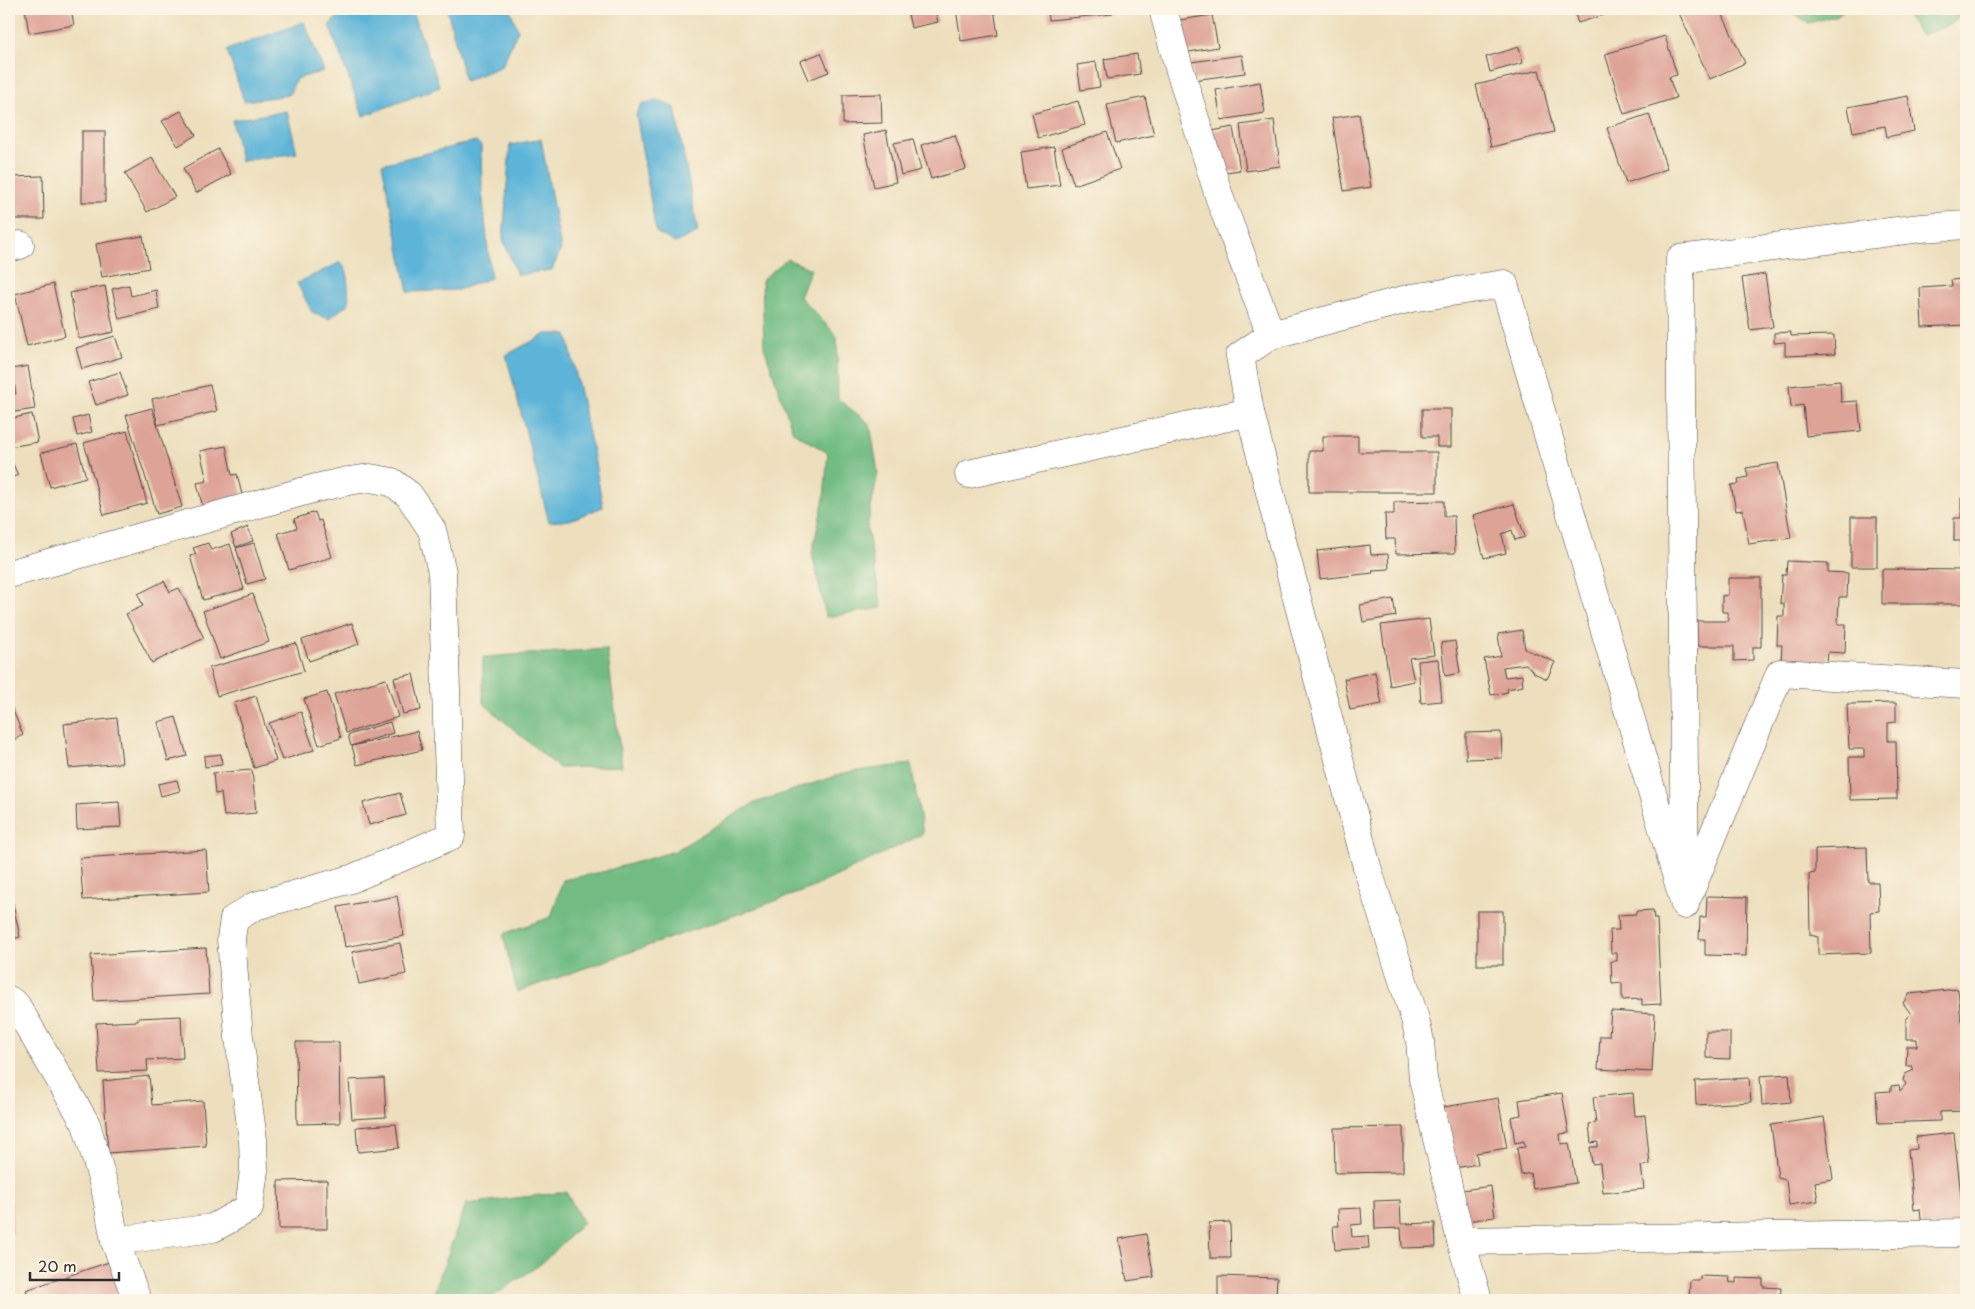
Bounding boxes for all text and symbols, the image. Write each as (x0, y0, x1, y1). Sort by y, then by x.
scale bar (30, 1249, 119, 1281)
text: 20 m (38, 1254, 77, 1277)

